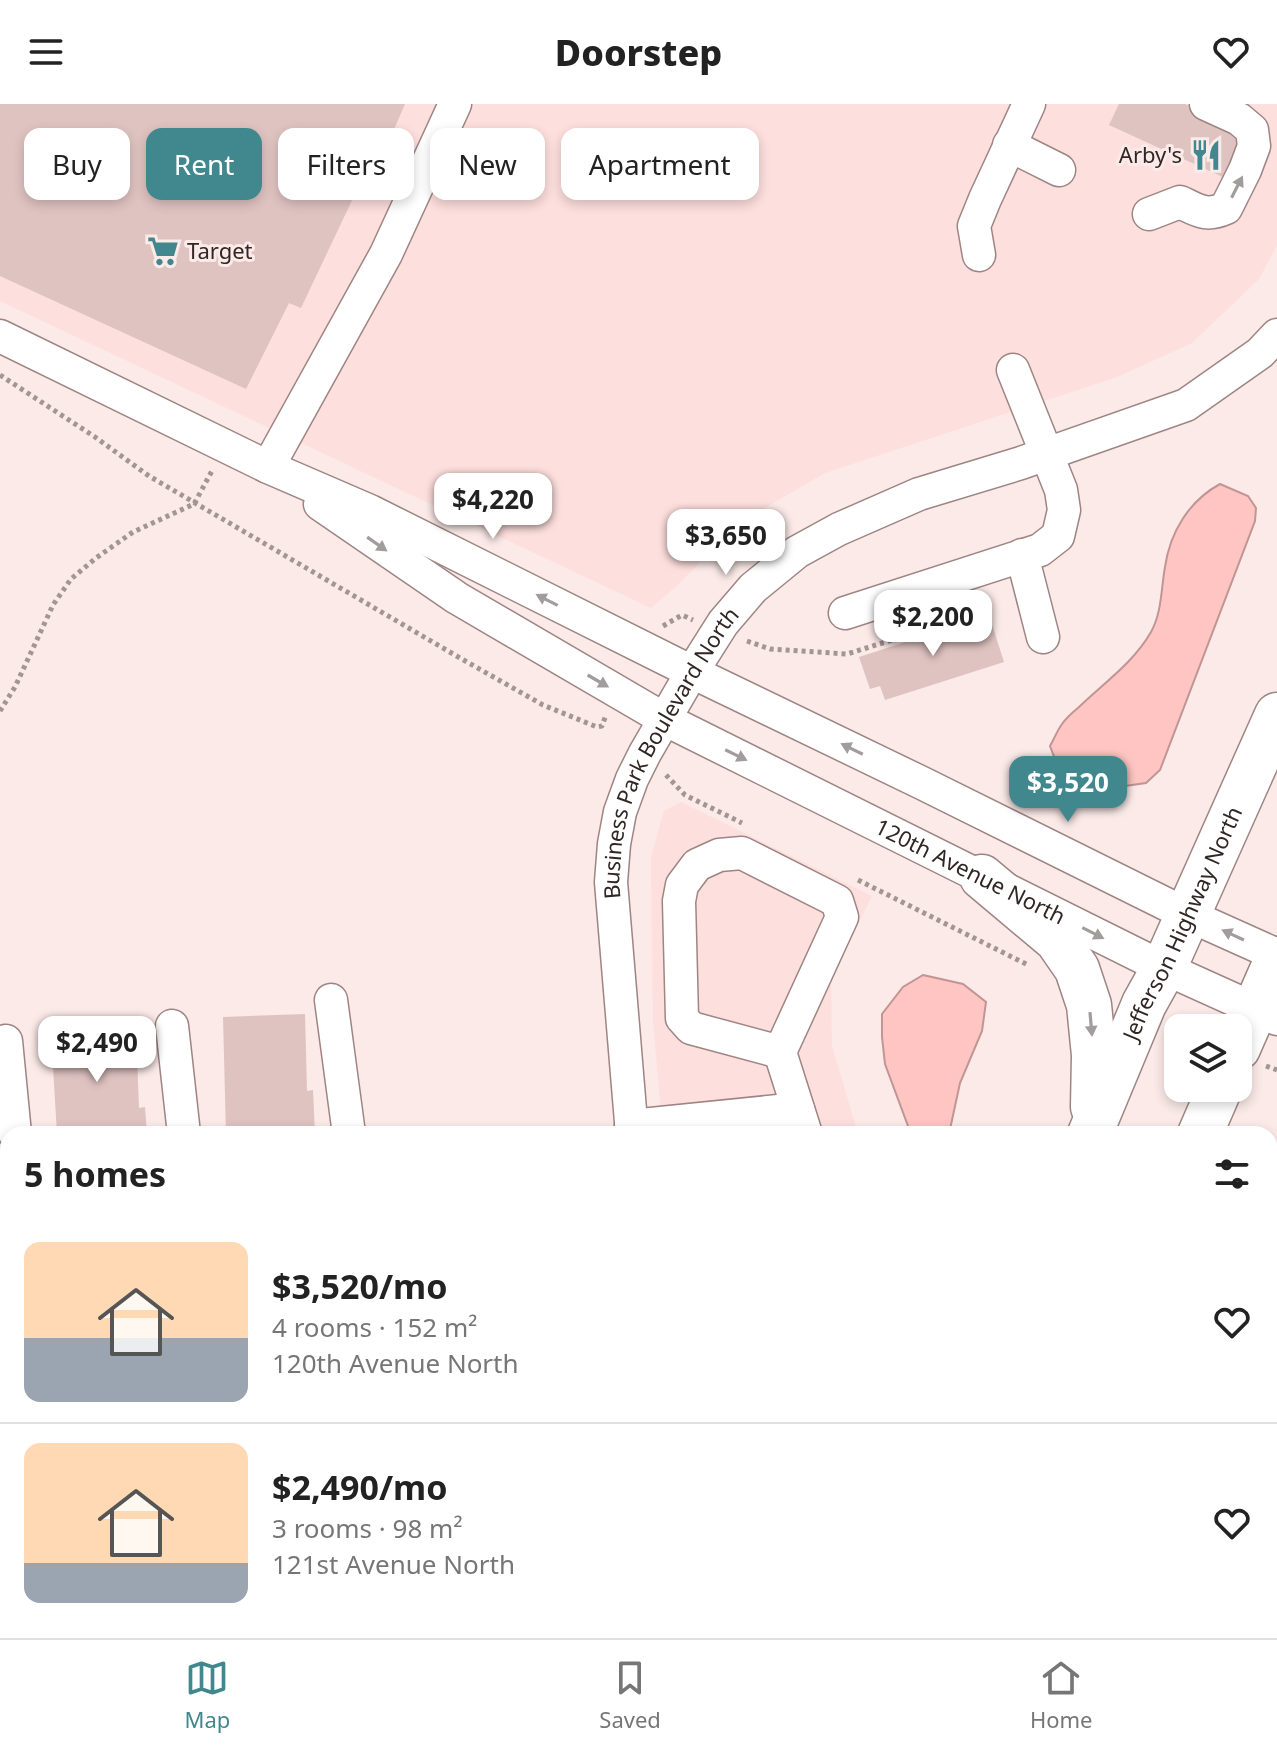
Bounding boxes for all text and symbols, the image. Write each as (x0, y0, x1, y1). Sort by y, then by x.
text: Doorstep (555, 28, 722, 77)
icon: menu (24, 30, 68, 74)
icon: heart (1209, 30, 1253, 74)
chip: Buy (24, 128, 130, 200)
chip: Rent (146, 128, 262, 200)
chip: Filters (278, 128, 414, 200)
chip: New (430, 128, 545, 200)
chip: Apartment (561, 128, 759, 200)
restaurant icon: Arby's (1189, 138, 1223, 172)
place label: Arby's (1119, 139, 1182, 169)
one-way arrow (1230, 176, 1243, 199)
supermarket icon: Target (146, 234, 180, 268)
place label: Target (187, 235, 253, 265)
pin: $4,220 (428, 473, 558, 541)
text: $4,220 (452, 481, 534, 517)
pin: $3,650 (661, 509, 791, 577)
text: $3,650 (685, 517, 767, 553)
one-way arrow (367, 536, 388, 551)
pin: $2,200 (868, 590, 998, 658)
one-way arrow (536, 593, 559, 606)
text: $2,200 (892, 598, 974, 634)
street label: Business Park Boulevard North (595, 600, 745, 900)
one-way arrow (587, 674, 610, 688)
one-way arrow (840, 742, 864, 756)
one-way arrow (724, 748, 747, 761)
pin: $3,520 (1003, 756, 1133, 824)
text: $3,520 (1027, 764, 1109, 800)
street label: Jefferson Highway North (1114, 801, 1248, 1046)
street label: 120th Avenue North (871, 811, 1071, 931)
one-way arrow (1082, 926, 1105, 940)
one-way arrow (1221, 928, 1244, 942)
one-way arrow (1085, 1012, 1098, 1037)
map controls (1164, 1014, 1252, 1102)
button: layers (1164, 1014, 1252, 1102)
pin: $2,490 (32, 1016, 162, 1084)
text: $2,490 (56, 1024, 138, 1060)
text: 5 homes (24, 1151, 166, 1197)
icon: filters (1210, 1152, 1254, 1196)
text: $3,520/mo (272, 1263, 447, 1309)
icon: home (88, 1274, 184, 1370)
icon: heart (1210, 1300, 1254, 1344)
text: 4 rooms · 152 m² (272, 1309, 477, 1345)
text: 120th Avenue North (272, 1345, 519, 1381)
text: $2,490/mo (272, 1464, 447, 1510)
icon: home (88, 1475, 184, 1571)
icon: heart (1210, 1501, 1254, 1545)
text: 3 rooms · 98 m² (272, 1510, 462, 1546)
text: 121st Avenue North (272, 1546, 515, 1582)
tab: Map (185, 1656, 230, 1734)
tab: Saved (599, 1656, 661, 1734)
tab: Home (1030, 1656, 1092, 1734)

